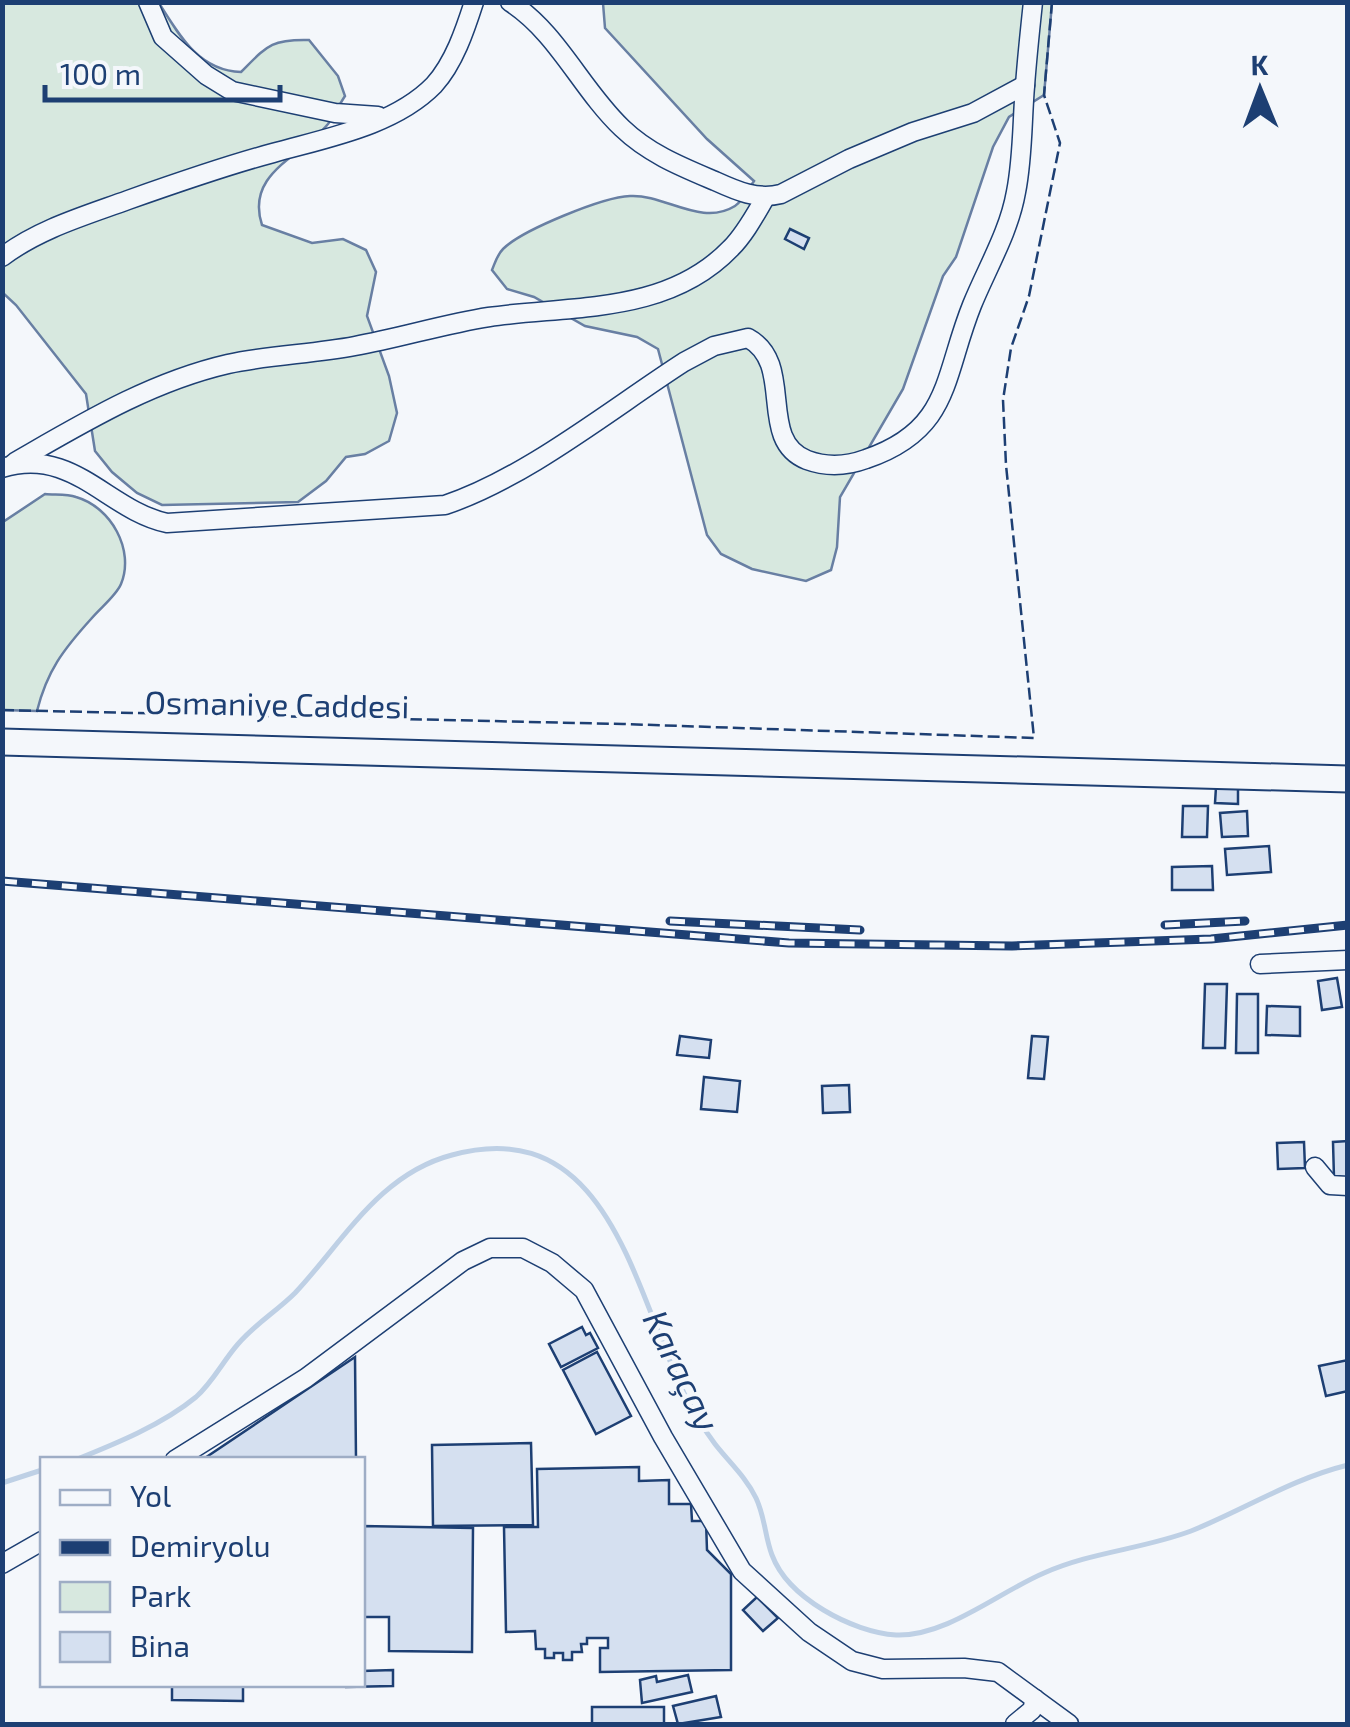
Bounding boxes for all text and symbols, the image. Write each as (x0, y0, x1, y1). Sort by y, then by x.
scale bar (45, 40, 280, 102)
north arrow (1210, 40, 1310, 140)
text: K (1250, 47, 1269, 81)
text: 100 m (60, 55, 141, 91)
street label: Osmaniye Caddesi (144, 682, 410, 724)
water label: Karaçay (634, 1303, 730, 1439)
legend (40, 1457, 365, 1687)
text: Yol (130, 1477, 171, 1513)
text: Demiryolu (130, 1527, 271, 1563)
text: Park (130, 1577, 191, 1613)
text: Bina (130, 1627, 190, 1663)

